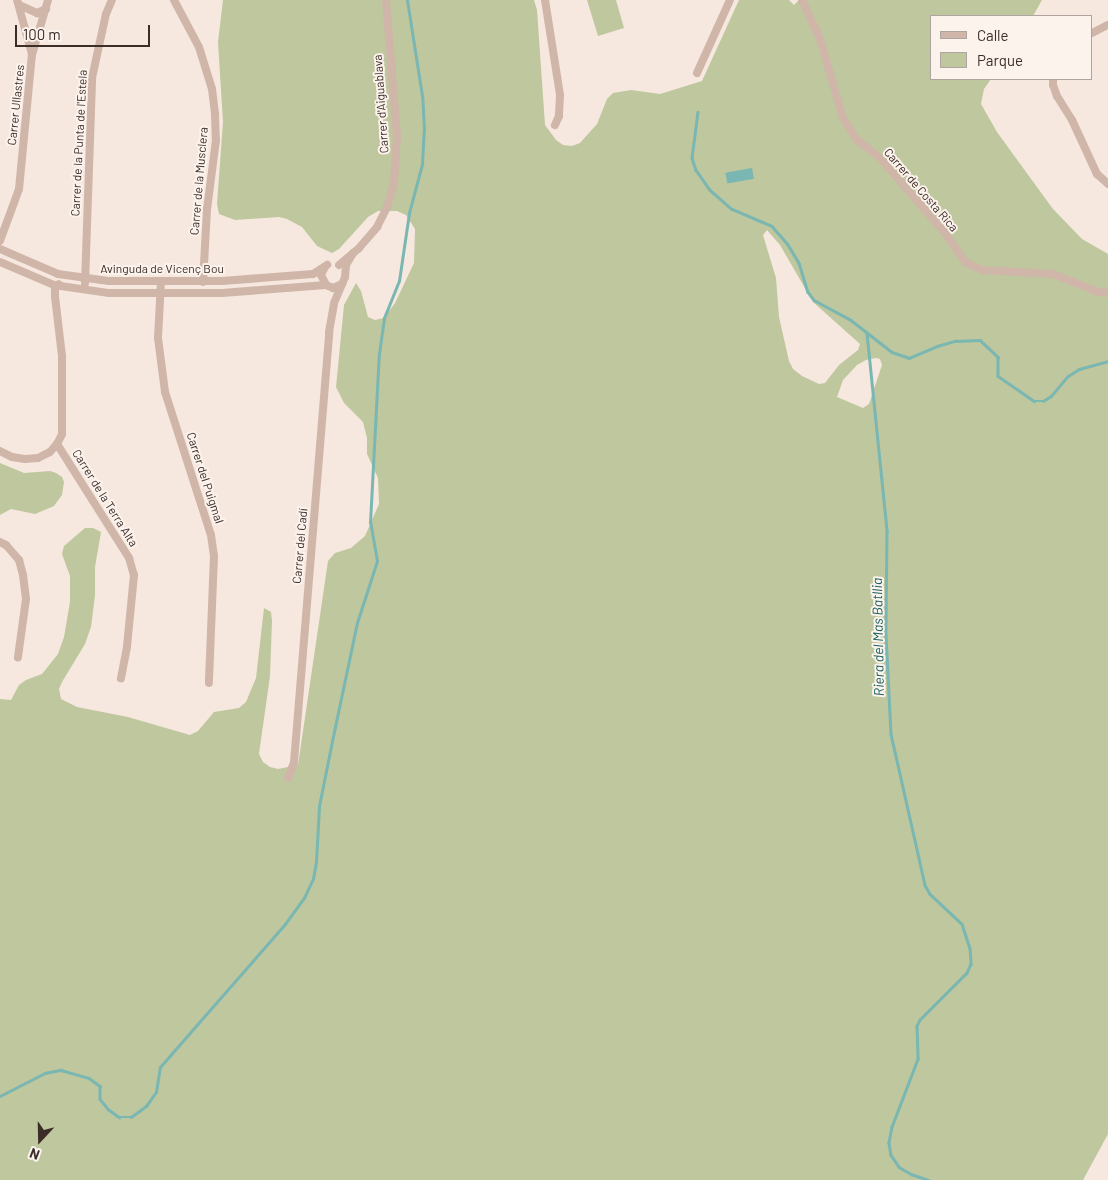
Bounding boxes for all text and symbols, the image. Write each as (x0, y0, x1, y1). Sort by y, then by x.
scale bar (18, 15, 152, 47)
legend (930, 15, 1093, 80)
text: 100 m (23, 25, 61, 43)
text: Calle (977, 26, 1009, 44)
text: Parque (977, 51, 1023, 69)
street label: Carrer d'Aiguablava (370, 54, 392, 154)
street label: Carrer Ullastres (5, 64, 27, 146)
street label: Carrer de la Punta de l'Estela (68, 69, 90, 217)
street label: Carrer de la Musclera (187, 126, 211, 236)
street label: Carrer de Costa Rica (881, 145, 961, 235)
street label: Avinguda de Vicenç Bou (100, 262, 224, 276)
street label: Carrer del Puigmal (183, 431, 227, 525)
street label: Carrer de la Terra Alta (69, 447, 141, 549)
street label: Carrer del Cadí (290, 508, 310, 584)
water label: Riera del Mas Batllia (869, 578, 887, 696)
north arrow (15, 1115, 65, 1165)
text: N (27, 1145, 42, 1164)

